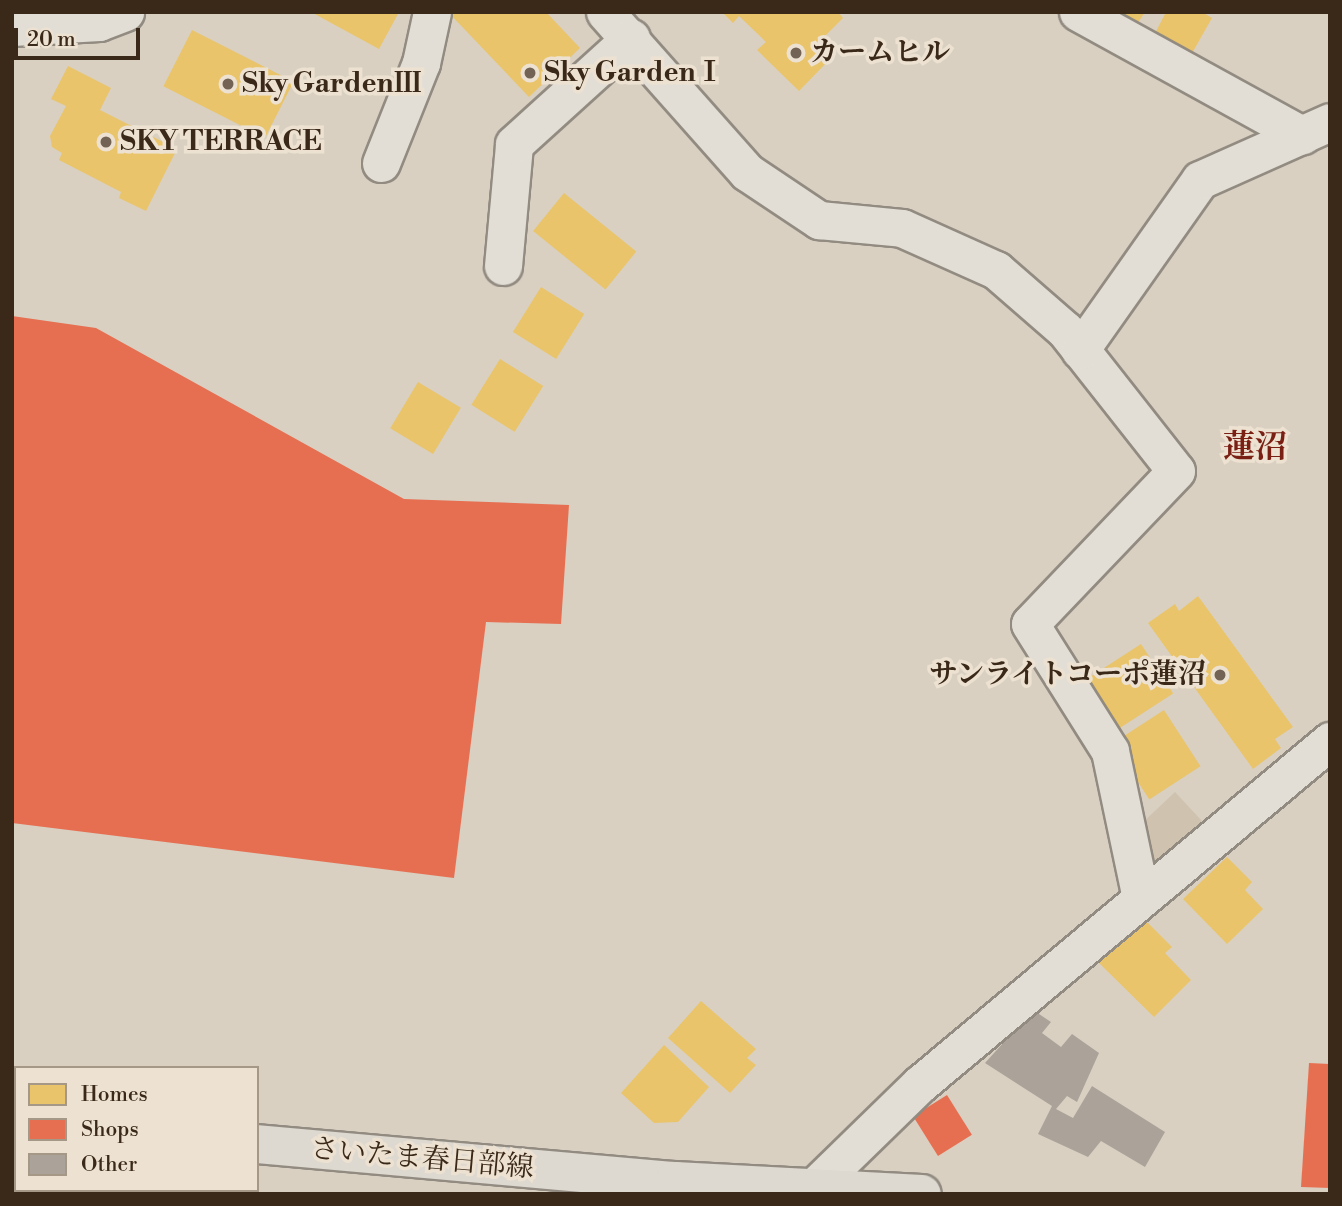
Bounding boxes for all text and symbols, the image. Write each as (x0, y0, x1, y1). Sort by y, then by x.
scale bar (18, 14, 144, 58)
text: 20 m (27, 27, 76, 53)
place label: カームヒル (810, 36, 950, 70)
marker: カームヒル (788, 45, 804, 61)
place label: Sky GardenⅠ (544, 56, 724, 90)
marker: Sky GardenⅠ (522, 65, 538, 81)
place label: Sky GardenⅢ (242, 67, 422, 101)
marker: Sky GardenⅢ (220, 76, 236, 92)
place label: SKY TERRACE (120, 125, 322, 159)
marker: SKY TERRACE (98, 134, 114, 150)
district label: 蓮沼 (1223, 428, 1287, 466)
place label: サンライトコーポ蓮沼 (926, 658, 1206, 692)
marker: サンライトコーポ蓮沼 (1212, 667, 1228, 683)
legend (14, 1066, 259, 1192)
text: Homes (81, 1082, 148, 1108)
text: Shops (81, 1117, 139, 1143)
street label: さいたま春日部線 (309, 1133, 535, 1185)
text: Other (81, 1152, 137, 1178)

